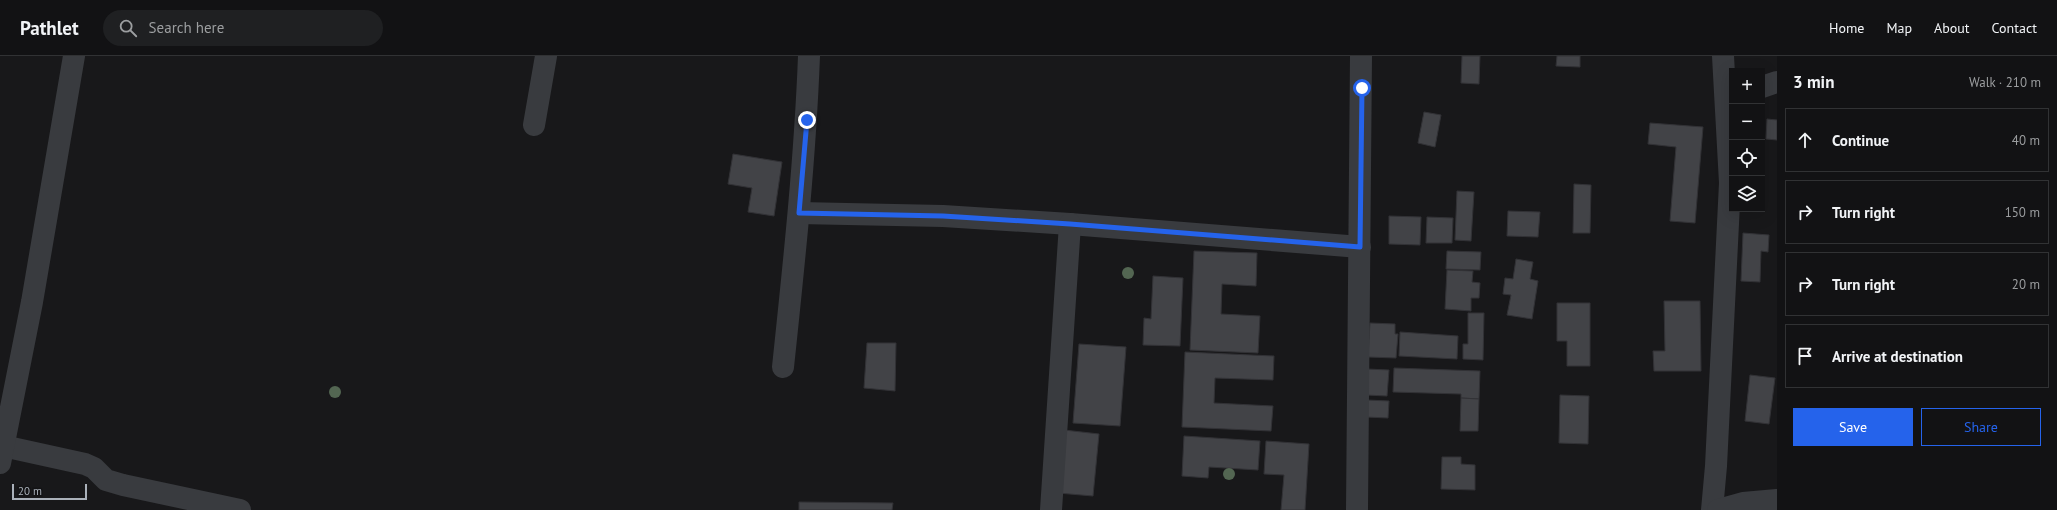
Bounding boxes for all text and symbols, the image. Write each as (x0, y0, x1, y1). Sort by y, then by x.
search box (103, 10, 383, 46)
text: Pathlet (20, 16, 79, 40)
icon: search (117, 17, 139, 39)
text: Search here (149, 18, 224, 37)
text: Home (1829, 19, 1864, 37)
text: Map (1886, 19, 1912, 37)
text: About (1934, 19, 1970, 37)
text: Contact (1992, 19, 2037, 37)
map controls (1729, 68, 1765, 212)
button: + (1729, 68, 1765, 104)
text: 3 min (1793, 71, 1834, 93)
text: Walk · 210 m (1969, 74, 2041, 91)
route start (1353, 79, 1371, 97)
button: − (1729, 104, 1765, 140)
route end (798, 111, 816, 129)
icon: ahead (1794, 129, 1816, 151)
text: Continue (1832, 131, 1889, 150)
text: 40 m (2012, 132, 2040, 149)
button: locate (1729, 140, 1765, 176)
button: layers (1729, 176, 1765, 212)
icon: right (1794, 201, 1816, 223)
text: Turn right (1832, 203, 1895, 222)
text: 150 m (2005, 204, 2040, 221)
icon: right (1794, 273, 1816, 295)
text: Turn right (1832, 275, 1895, 294)
text: 20 m (2012, 276, 2040, 293)
icon: arrive (1794, 345, 1816, 367)
text: Arrive at destination (1832, 347, 1963, 366)
button: Save (1793, 408, 1913, 446)
button: Share (1921, 408, 2041, 446)
scale bar (12, 482, 87, 501)
text: 20 m (18, 484, 42, 498)

